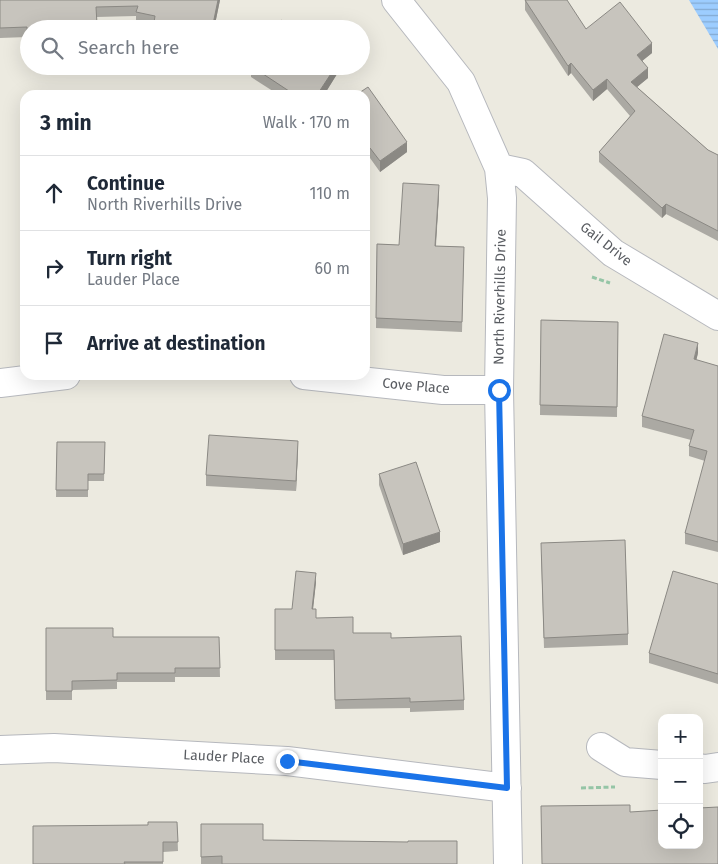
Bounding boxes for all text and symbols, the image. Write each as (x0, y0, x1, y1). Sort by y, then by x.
search box (20, 20, 370, 75)
icon: search (38, 34, 66, 62)
text: Search here (78, 36, 179, 59)
text: 3 min (40, 110, 92, 136)
text: Walk · 170 m (263, 113, 350, 132)
text: Continue (87, 172, 165, 195)
icon: ahead (40, 179, 68, 207)
text: 110 m (309, 184, 350, 203)
text: North Riverhills Drive (87, 195, 242, 214)
street label: Gail Drive (577, 219, 635, 269)
street label: North Riverhills Drive (490, 229, 510, 365)
text: Turn right (87, 247, 172, 270)
icon: right (40, 254, 68, 282)
text: 60 m (315, 259, 350, 278)
text: Lauder Place (87, 270, 180, 289)
icon: arrive (40, 329, 68, 357)
text: Arrive at destination (87, 332, 266, 355)
street label: Cove Place (382, 375, 450, 397)
route start (488, 379, 511, 402)
map controls (658, 714, 703, 849)
button: + (658, 714, 703, 759)
street label: Lauder Place (183, 746, 265, 768)
route end (276, 750, 299, 773)
button: − (658, 759, 703, 804)
button: locate (658, 804, 703, 849)

